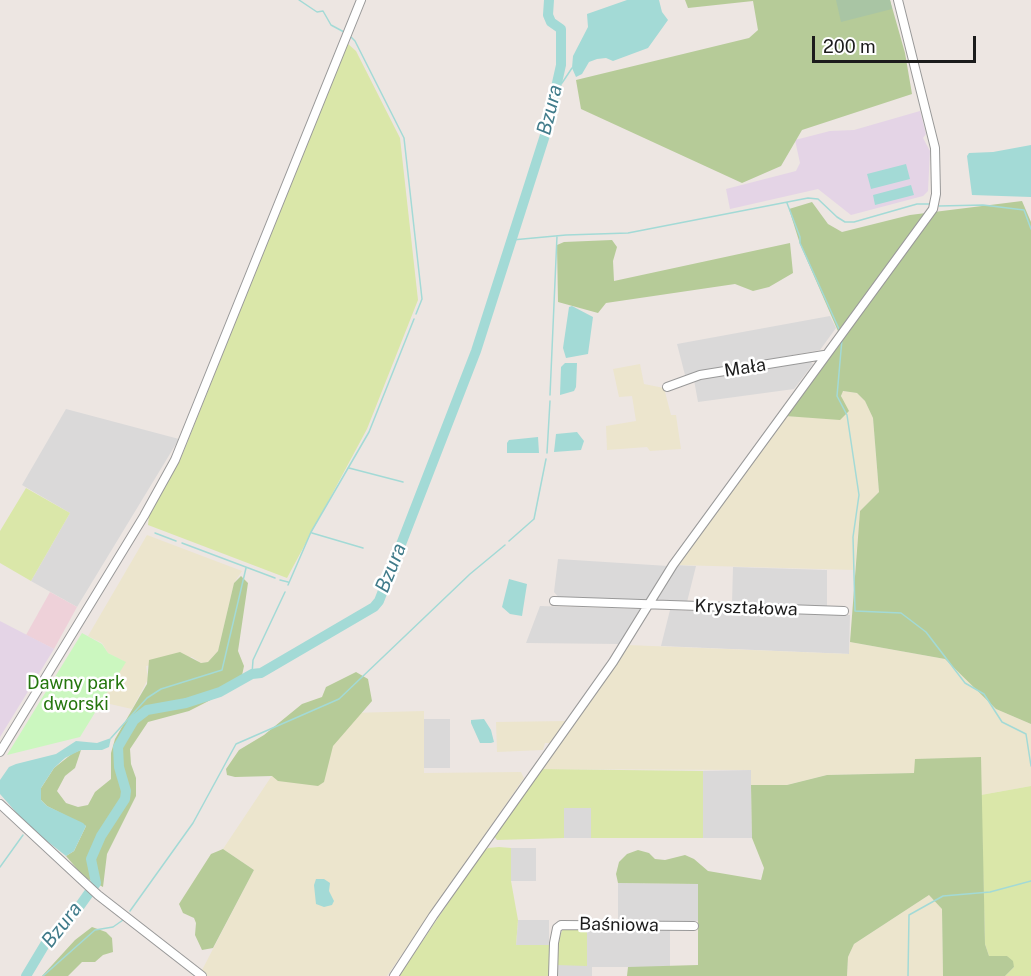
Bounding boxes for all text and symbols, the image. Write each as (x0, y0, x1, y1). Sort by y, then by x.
scale bar (815, 24, 978, 62)
text: 200 m (823, 36, 876, 57)
water label: Bzura (532, 82, 568, 138)
street label: Mała (723, 354, 767, 382)
water label: Bzura (370, 540, 412, 596)
street label: Kryształowa (694, 595, 798, 621)
park label: Dawny park dworski (27, 672, 125, 714)
water label: Bzura (37, 897, 87, 953)
street label: Baśniowa (579, 914, 659, 936)

